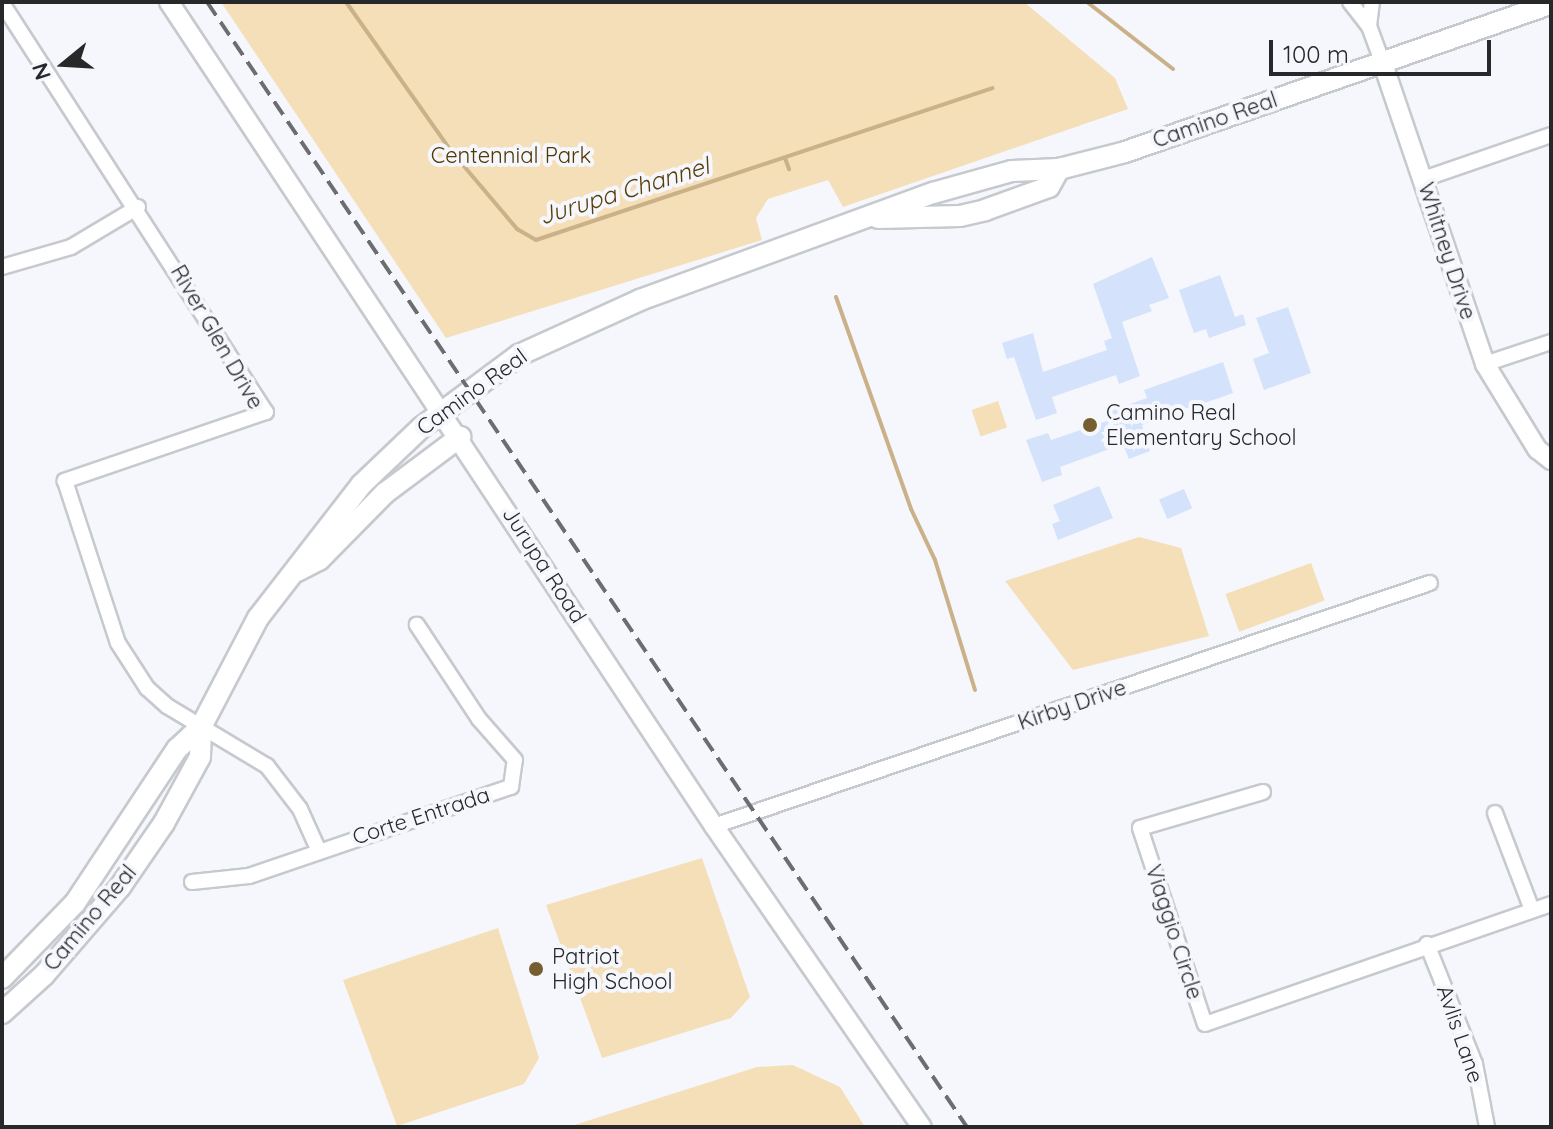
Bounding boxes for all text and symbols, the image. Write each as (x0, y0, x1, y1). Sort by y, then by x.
north arrow (24, 24, 104, 104)
scale bar (1273, 24, 1495, 74)
text: 100 m (1283, 39, 1349, 69)
text: N (25, 59, 57, 83)
street label: Camino Real (1149, 86, 1281, 154)
park label: Centennial Park (431, 143, 591, 169)
water label: Jurupa Channel (535, 151, 713, 231)
street label: Whitney Drive (1412, 179, 1482, 323)
street label: River Glen Drive (165, 260, 269, 414)
street label: Camino Real (412, 343, 532, 441)
place label: Camino Real Elementary School (1106, 399, 1297, 450)
marker: Camino Real Elementary School (1081, 416, 1099, 434)
street label: Jurupa Road (497, 502, 591, 628)
street label: Kirby Drive (1014, 674, 1130, 736)
street label: Corte Entrada (349, 781, 493, 851)
street label: Camino Real (38, 860, 142, 976)
street label: Viaggio Circle (1140, 861, 1208, 1003)
place label: Patriot High School (552, 943, 673, 994)
marker: Patriot High School (527, 960, 545, 978)
street label: Avlis Lane (1431, 982, 1489, 1086)

